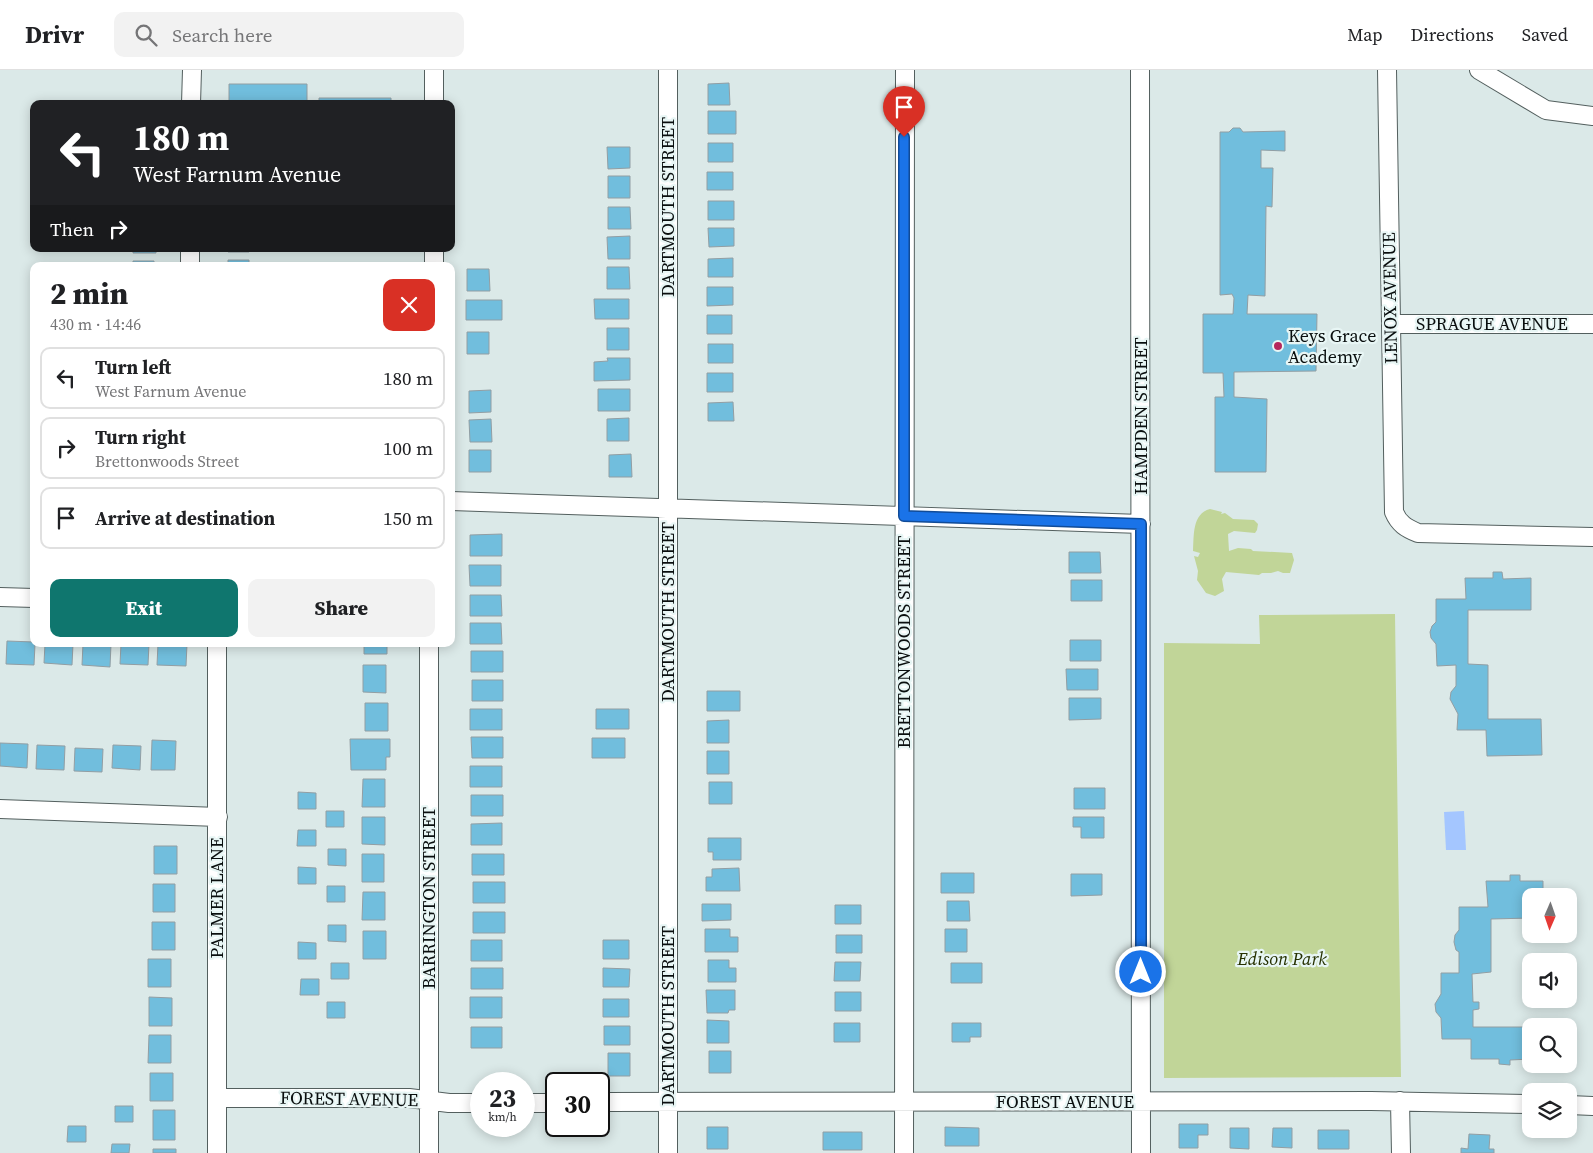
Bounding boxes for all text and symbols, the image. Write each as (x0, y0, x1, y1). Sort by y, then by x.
search box (114, 12, 464, 57)
text: Drivr (25, 18, 84, 51)
icon: search (132, 21, 160, 49)
text: Search here (172, 22, 273, 48)
text: Map (1347, 22, 1383, 47)
text: Directions (1411, 22, 1494, 47)
text: Saved (1522, 22, 1568, 47)
pin (883, 86, 925, 137)
icon: arrive (890, 93, 918, 121)
text: 180 m (133, 114, 229, 162)
street label: DARTMOUTH STREET (655, 117, 680, 297)
icon: left (50, 120, 115, 185)
text: West Farnum Avenue (133, 159, 341, 189)
icon: right (104, 215, 132, 243)
text: Then (50, 216, 94, 242)
street label: LENOX AVENUE (1376, 232, 1403, 364)
text: 2 min (50, 273, 128, 314)
button: close (383, 279, 435, 331)
street label: SPRAGUE AVENUE (1416, 311, 1568, 336)
text: 430 m · 14:46 (50, 313, 141, 335)
place label: Keys Grace Academy (1288, 323, 1377, 369)
street label: HAMPDEN STREET (1128, 337, 1153, 495)
marker: Keys Grace Academy (1272, 340, 1284, 352)
text: Turn left (95, 354, 171, 380)
icon: left (52, 364, 80, 392)
text: 180 m (383, 365, 433, 391)
text: West Farnum Avenue (95, 380, 246, 402)
text: Turn right (95, 424, 186, 450)
icon: right (52, 434, 80, 462)
text: 100 m (383, 435, 433, 461)
text: Brettonwoods Street (95, 450, 239, 472)
icon: arrive (52, 504, 80, 532)
text: Arrive at destination (95, 505, 275, 531)
text: 150 m (383, 505, 433, 531)
street label: DARTMOUTH STREET (655, 522, 680, 702)
street label: BRETTONWOODS STREET (891, 535, 916, 749)
button: Exit (50, 579, 238, 637)
button: Share (248, 579, 435, 637)
street label: BARRINGTON STREET (416, 807, 441, 989)
street label: PALMER LANE (204, 837, 229, 959)
north arrow (1522, 888, 1578, 942)
map controls (1522, 888, 1577, 1138)
street label: DARTMOUTH STREET (655, 926, 680, 1106)
position arrow (1114, 945, 1166, 997)
park label: Edison Park (1236, 946, 1327, 971)
button: sound (1522, 953, 1577, 1008)
button: search (1522, 1018, 1577, 1073)
speed limit sign: 30 (545, 1072, 610, 1137)
text: 23 (489, 1081, 516, 1115)
button: layers (1522, 1083, 1577, 1138)
street label: FOREST AVENUE (280, 1085, 419, 1112)
street label: FOREST AVENUE (996, 1089, 1134, 1114)
text: km/h (488, 1109, 517, 1125)

